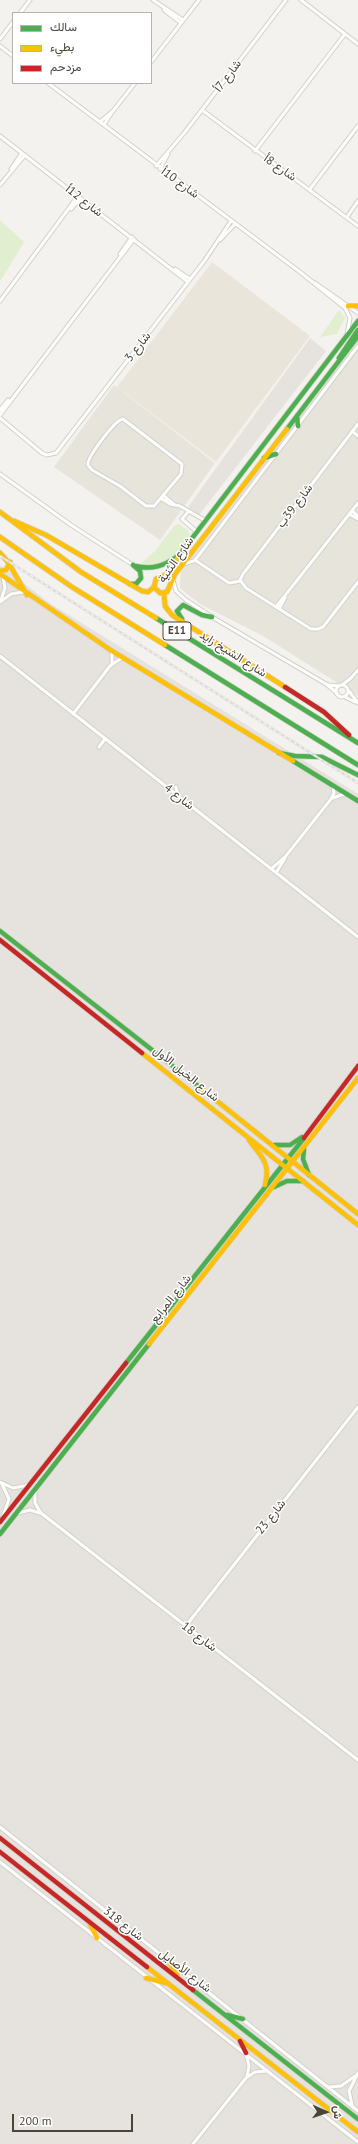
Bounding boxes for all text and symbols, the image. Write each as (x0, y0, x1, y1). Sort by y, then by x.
legend (12, 12, 152, 84)
text: سالك (50, 19, 77, 34)
text: بطيء (50, 39, 74, 54)
street label: شارع 7أ (211, 57, 245, 95)
text: مزدحم (50, 59, 81, 74)
street label: شارع 8أ (261, 152, 299, 184)
street label: شارع 10أ (158, 164, 202, 202)
street label: شارع 12أ (63, 182, 105, 220)
street label: شارع 3 (122, 329, 154, 365)
street label: شارع 39ب (274, 481, 316, 531)
street label: شارع الثنية (155, 534, 197, 586)
road number: E11 (163, 622, 191, 640)
street label: شارع الشيخ زايد (197, 628, 269, 680)
street label: شارع 4 (161, 781, 197, 813)
street label: شارع الخيل الأول (150, 1043, 222, 1105)
street label: شارع المرابع (148, 1272, 194, 1326)
street label: شارع 23 (253, 1497, 289, 1537)
street label: شارع 18 (179, 1619, 219, 1655)
street label: شارع 318 (100, 1904, 146, 1944)
street label: شارع الأصايل (156, 1946, 214, 1996)
north arrow (306, 2092, 346, 2132)
scale bar (14, 2106, 135, 2132)
text: ش (331, 2106, 345, 2119)
text: 200 m (19, 2113, 52, 2128)

